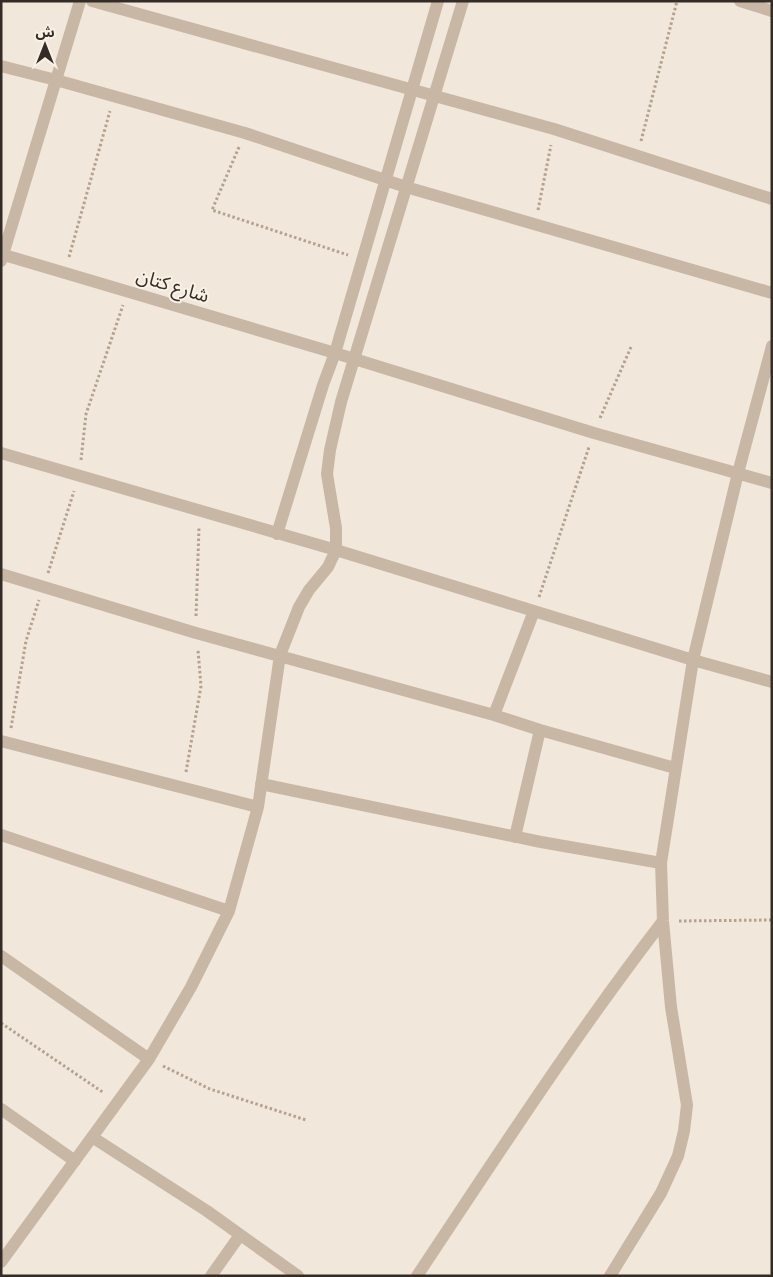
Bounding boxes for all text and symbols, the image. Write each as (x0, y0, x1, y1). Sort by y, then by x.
north arrow (20, 20, 70, 70)
text: ش (35, 24, 55, 41)
street label: شارع كتان (133, 264, 212, 309)

